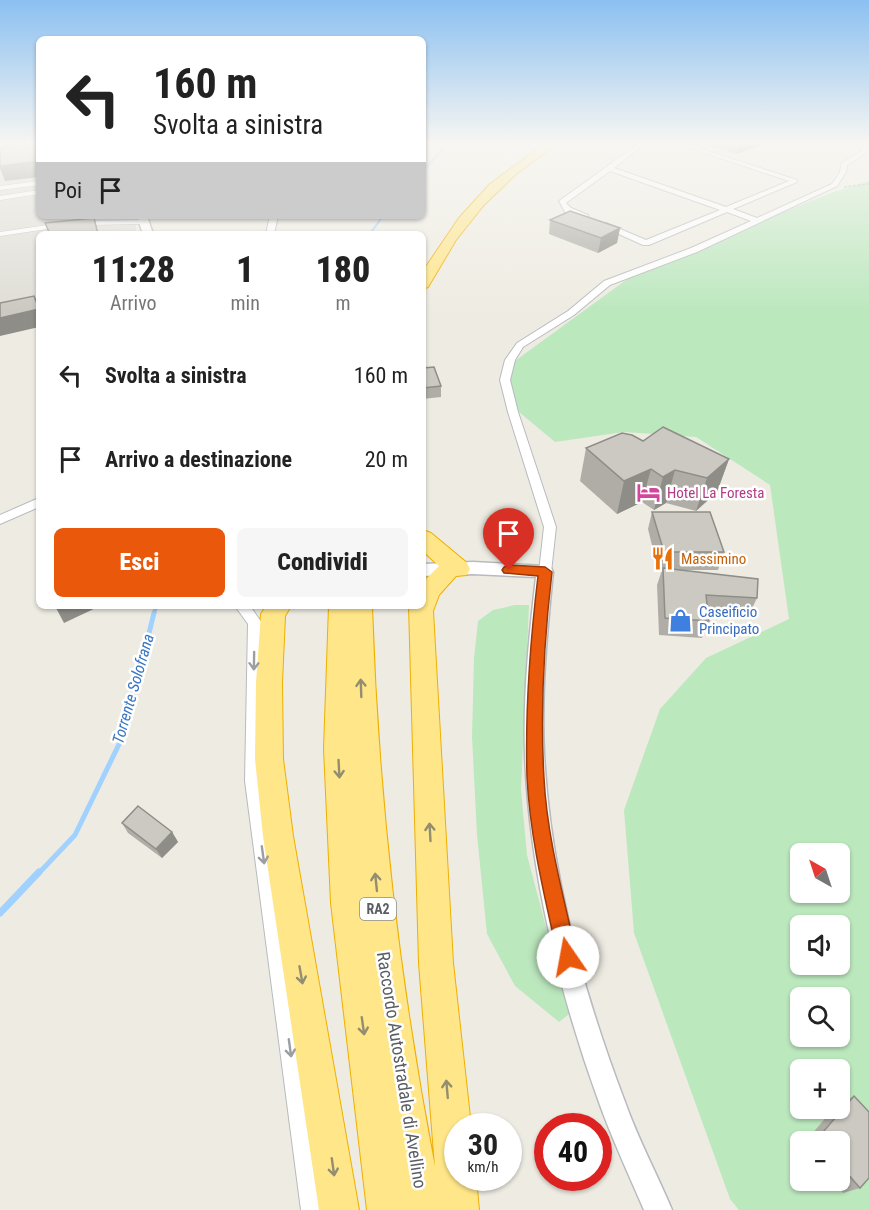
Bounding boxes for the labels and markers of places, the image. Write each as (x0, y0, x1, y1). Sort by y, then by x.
hotel icon: Hotel La Foresta (636, 480, 662, 506)
place label: Hotel La Foresta (667, 484, 764, 502)
pin (483, 508, 534, 570)
restaurant icon: Massimino (650, 546, 676, 572)
place label: Massimino (681, 550, 746, 568)
place label: Caseificio Principato (699, 603, 759, 638)
shop icon: Caseificio Principato (668, 608, 694, 634)

